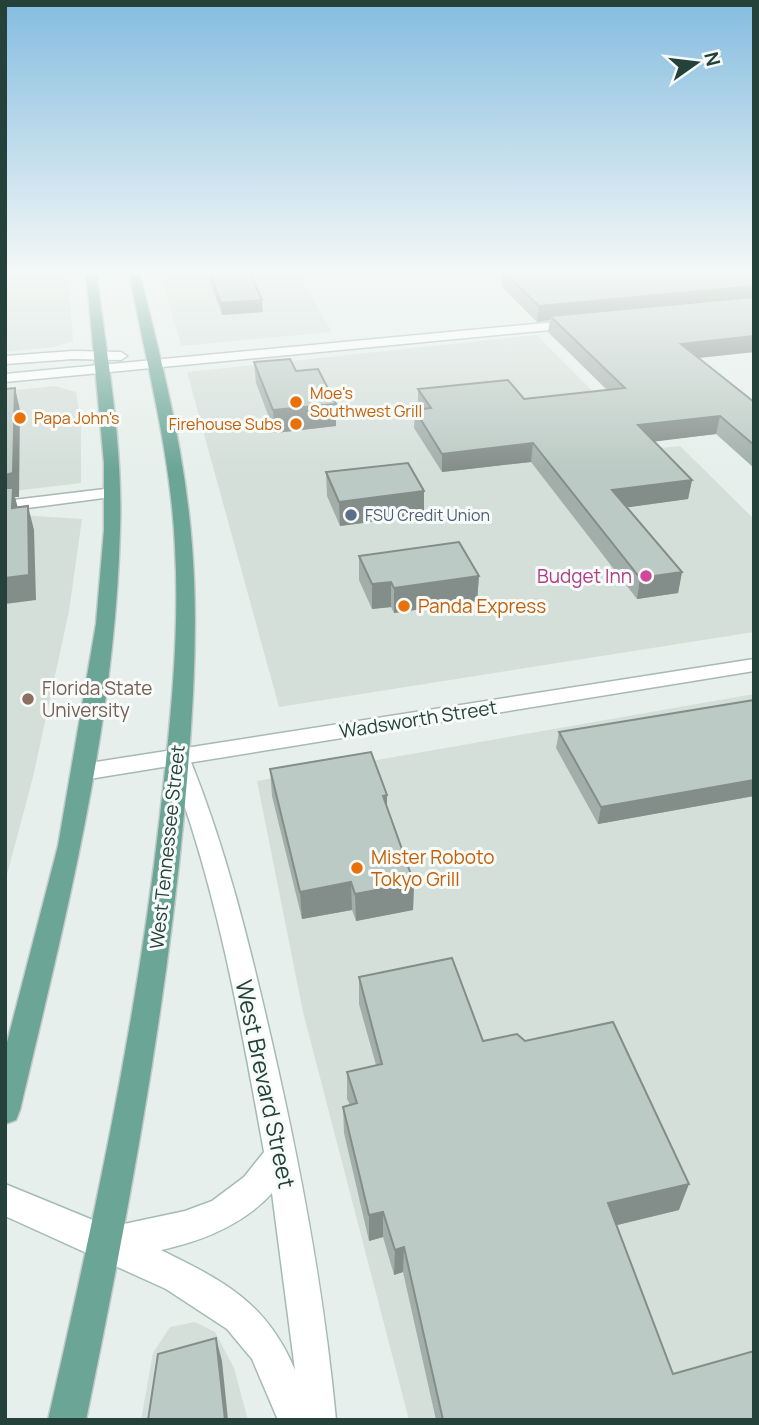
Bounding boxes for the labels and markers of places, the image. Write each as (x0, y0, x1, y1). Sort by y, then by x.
place label: Moe's Southwest Grill (310, 382, 422, 422)
marker: Moe's Southwest Grill (288, 394, 304, 410)
place label: Papa John's (34, 407, 120, 429)
marker: Papa John's (12, 410, 28, 426)
place label: Firehouse Subs (169, 413, 282, 435)
marker: Firehouse Subs (288, 416, 304, 432)
place label: FSU Credit Union (365, 504, 490, 526)
marker: FSU Credit Union (343, 507, 359, 523)
place label: Budget Inn (537, 563, 632, 589)
marker: Budget Inn (638, 568, 654, 584)
place label: Panda Express (418, 593, 546, 619)
marker: Panda Express (396, 598, 412, 614)
place label: Florida State University (42, 675, 152, 723)
marker: Florida State University (20, 691, 36, 707)
place label: Mister Roboto Tokyo Grill (371, 844, 495, 892)
marker: Mister Roboto Tokyo Grill (349, 860, 365, 876)

